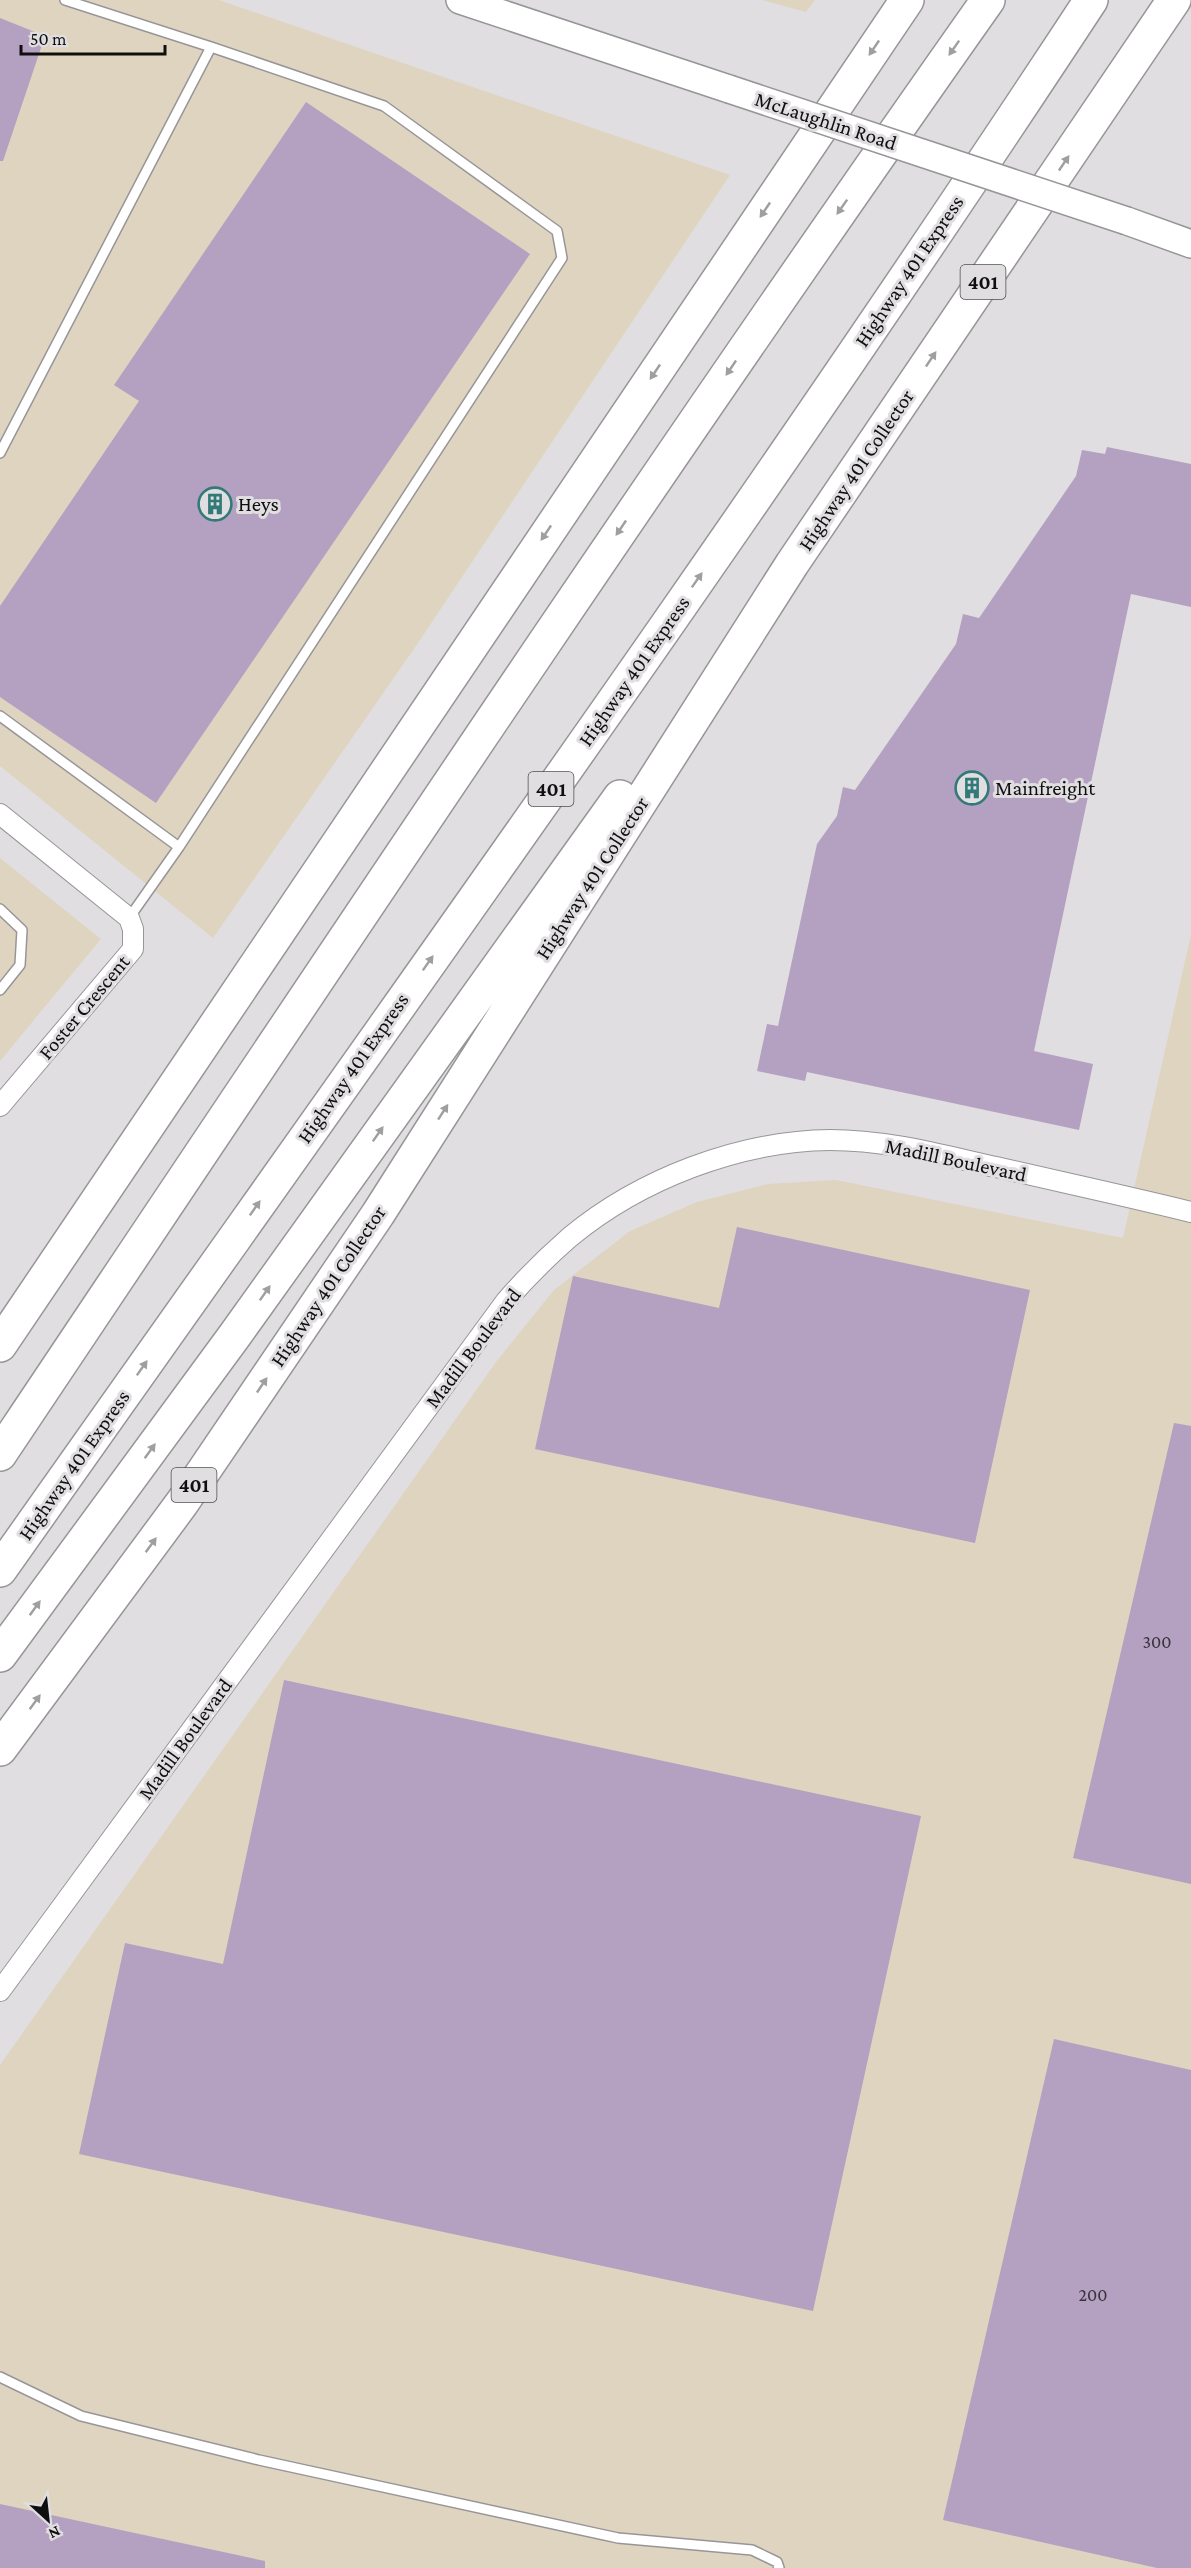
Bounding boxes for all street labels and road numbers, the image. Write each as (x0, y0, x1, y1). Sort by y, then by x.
street label: McLaughlin Road (752, 87, 900, 155)
street label: Highway 401 Express (849, 191, 969, 351)
road number: 401 (960, 265, 1006, 299)
street label: Highway 401 Collector (793, 384, 919, 555)
street label: Highway 401 Express (573, 591, 695, 751)
road number: 401 (528, 772, 574, 806)
street label: Highway 401 Collector (530, 792, 654, 964)
street label: Foster Crescent (33, 949, 135, 1064)
street label: Highway 401 Express (292, 988, 414, 1148)
street label: Madill Boulevard (883, 1133, 1029, 1187)
street label: Highway 401 Collector (265, 1200, 391, 1371)
street label: Madill Boulevard (420, 1283, 526, 1413)
street label: Highway 401 Express (13, 1385, 135, 1545)
road number: 401 (172, 1468, 216, 1502)
street label: Madill Boulevard (133, 1674, 237, 1804)

